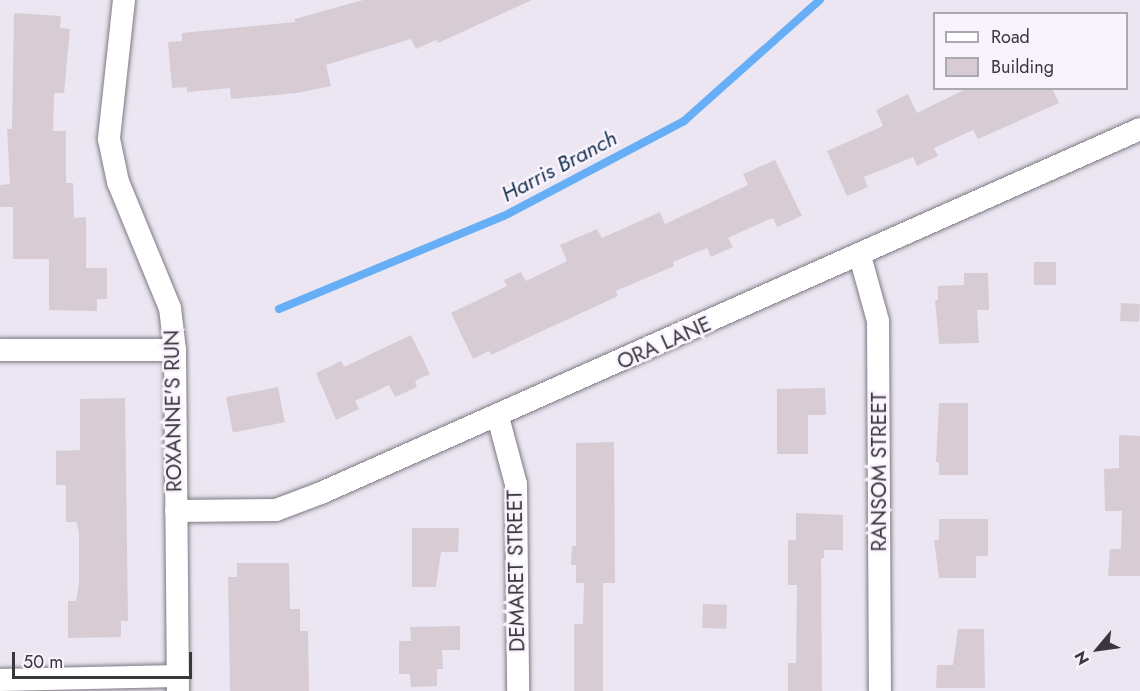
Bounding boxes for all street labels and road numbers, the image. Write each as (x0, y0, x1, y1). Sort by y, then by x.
street label: ORA LANE (613, 311, 715, 375)
street label: ROXANNE'S RUN (159, 330, 187, 492)
street label: RANSOM STREET (866, 392, 892, 552)
street label: DEMARET STREET (502, 490, 530, 652)

